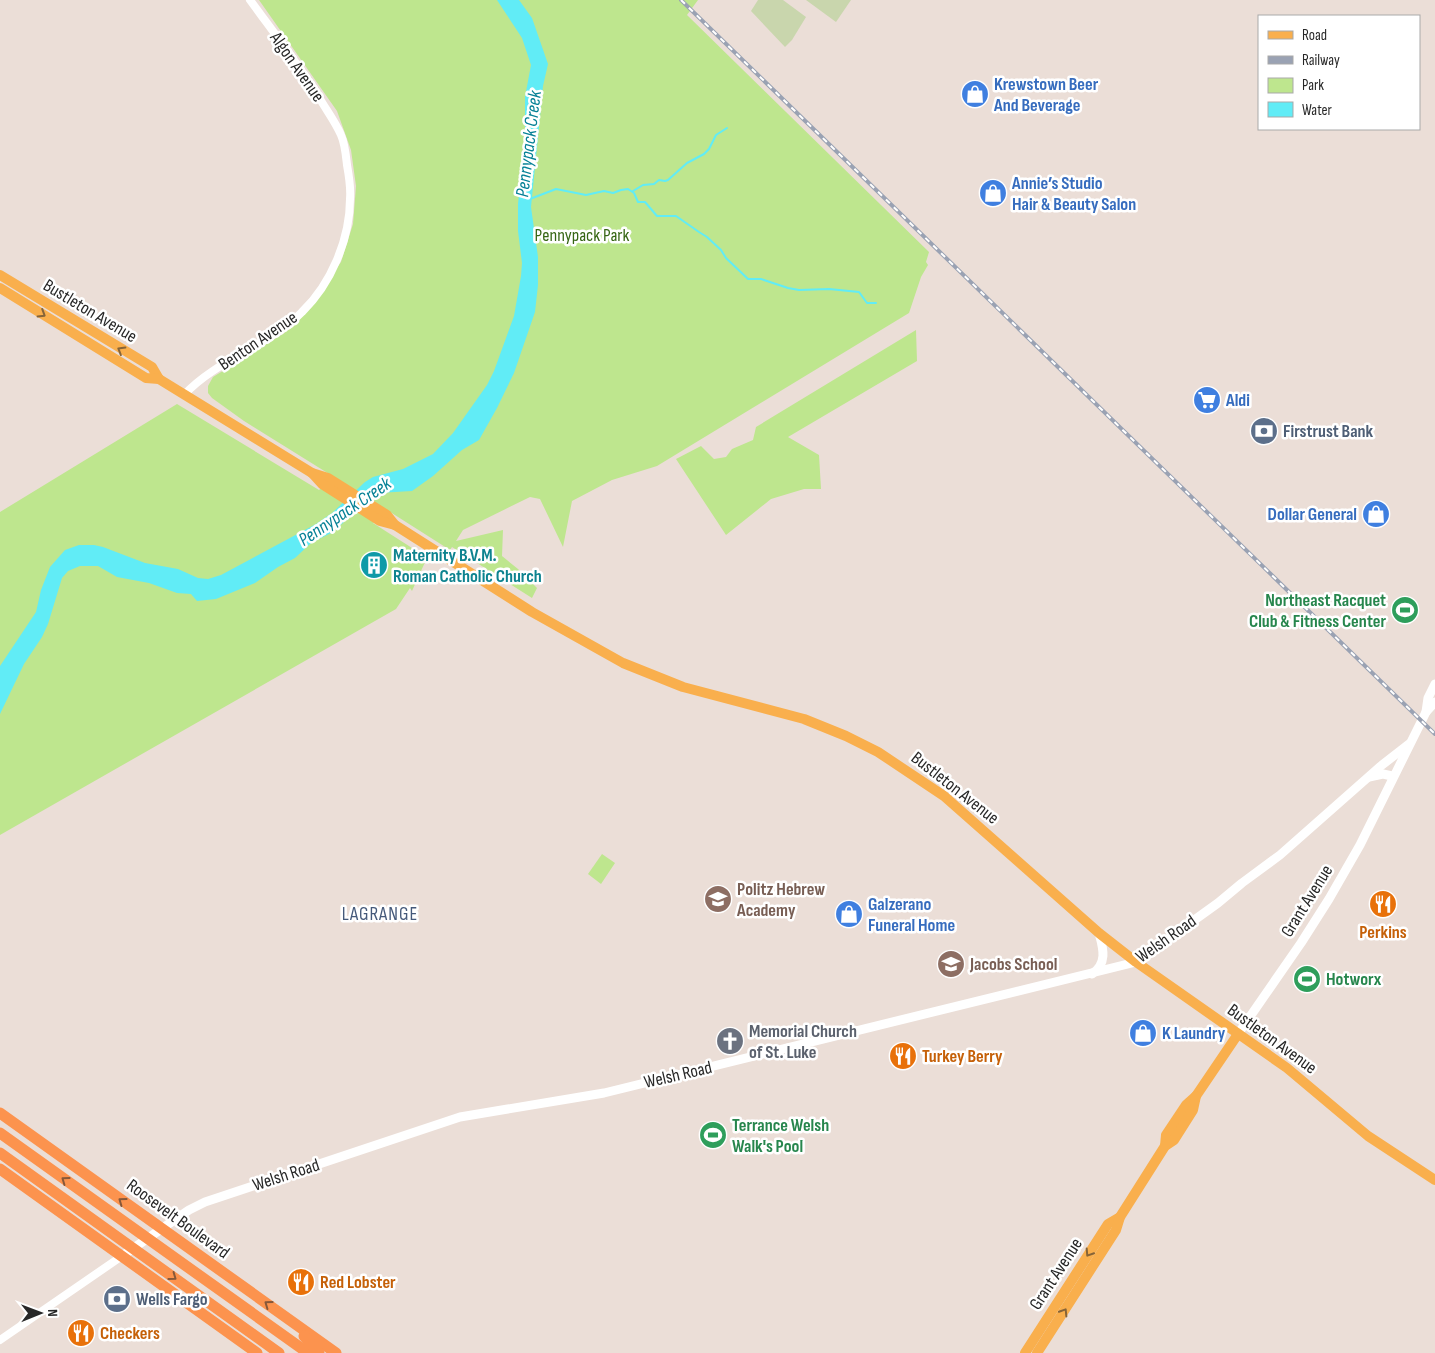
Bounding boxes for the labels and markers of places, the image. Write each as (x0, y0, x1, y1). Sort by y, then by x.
place label: Krewstown Beer And Beverage (993, 74, 1099, 116)
shop icon: Krewstown Beer And Beverage (960, 79, 990, 109)
place label: Annie’s Studio Hair & Beauty Salon (1011, 173, 1136, 215)
shop icon: Annie’s Studio Hair & Beauty Salon (978, 178, 1008, 208)
supermarket icon: Aldi (1192, 385, 1222, 415)
place label: Aldi (1225, 390, 1250, 411)
bank icon: Firstrust Bank (1249, 416, 1279, 446)
place label: Firstrust Bank (1283, 421, 1374, 442)
shop icon: Dollar General (1361, 499, 1391, 529)
place label: Dollar General (1268, 504, 1357, 525)
place label: Maternity B.V.M. Roman Catholic Church (393, 545, 542, 587)
building icon: Maternity B.V.M. Roman Catholic Church (359, 550, 389, 580)
place label: Northeast Racquet Club & Fitness Center (1249, 590, 1386, 632)
sports icon: Northeast Racquet Club & Fitness Center (1390, 595, 1420, 625)
place label: Politz Hebrew Academy (736, 879, 825, 921)
school or university icon: Politz Hebrew Academy (703, 884, 733, 914)
restaurant icon: Perkins (1368, 889, 1398, 919)
place label: Galzerano Funeral Home (868, 894, 955, 936)
shop icon: Galzerano Funeral Home (834, 899, 864, 929)
place label: Perkins (1359, 922, 1407, 943)
school or university icon: Jacobs School (936, 949, 966, 979)
place label: Jacobs School (969, 954, 1057, 975)
sports icon: Hotworx (1292, 964, 1322, 994)
place label: Hotworx (1326, 969, 1382, 990)
shop icon: K Laundry (1128, 1018, 1158, 1048)
place label: Memorial Church of St. Luke (749, 1021, 857, 1063)
place label: K Laundry (1162, 1023, 1226, 1044)
church icon: Memorial Church of St. Luke (715, 1026, 745, 1056)
restaurant icon: Turkey Berry (888, 1041, 918, 1071)
place label: Turkey Berry (922, 1046, 1003, 1067)
place label: Terrance Welsh Walk's Pool (732, 1115, 829, 1157)
sports icon: Terrance Welsh Walk's Pool (698, 1120, 728, 1150)
restaurant icon: Red Lobster (286, 1267, 316, 1297)
place label: Red Lobster (320, 1272, 396, 1293)
bank icon: Wells Fargo (102, 1284, 132, 1314)
place label: Wells Fargo (136, 1289, 208, 1310)
restaurant icon: Checkers (66, 1318, 96, 1348)
place label: Checkers (100, 1323, 160, 1344)

